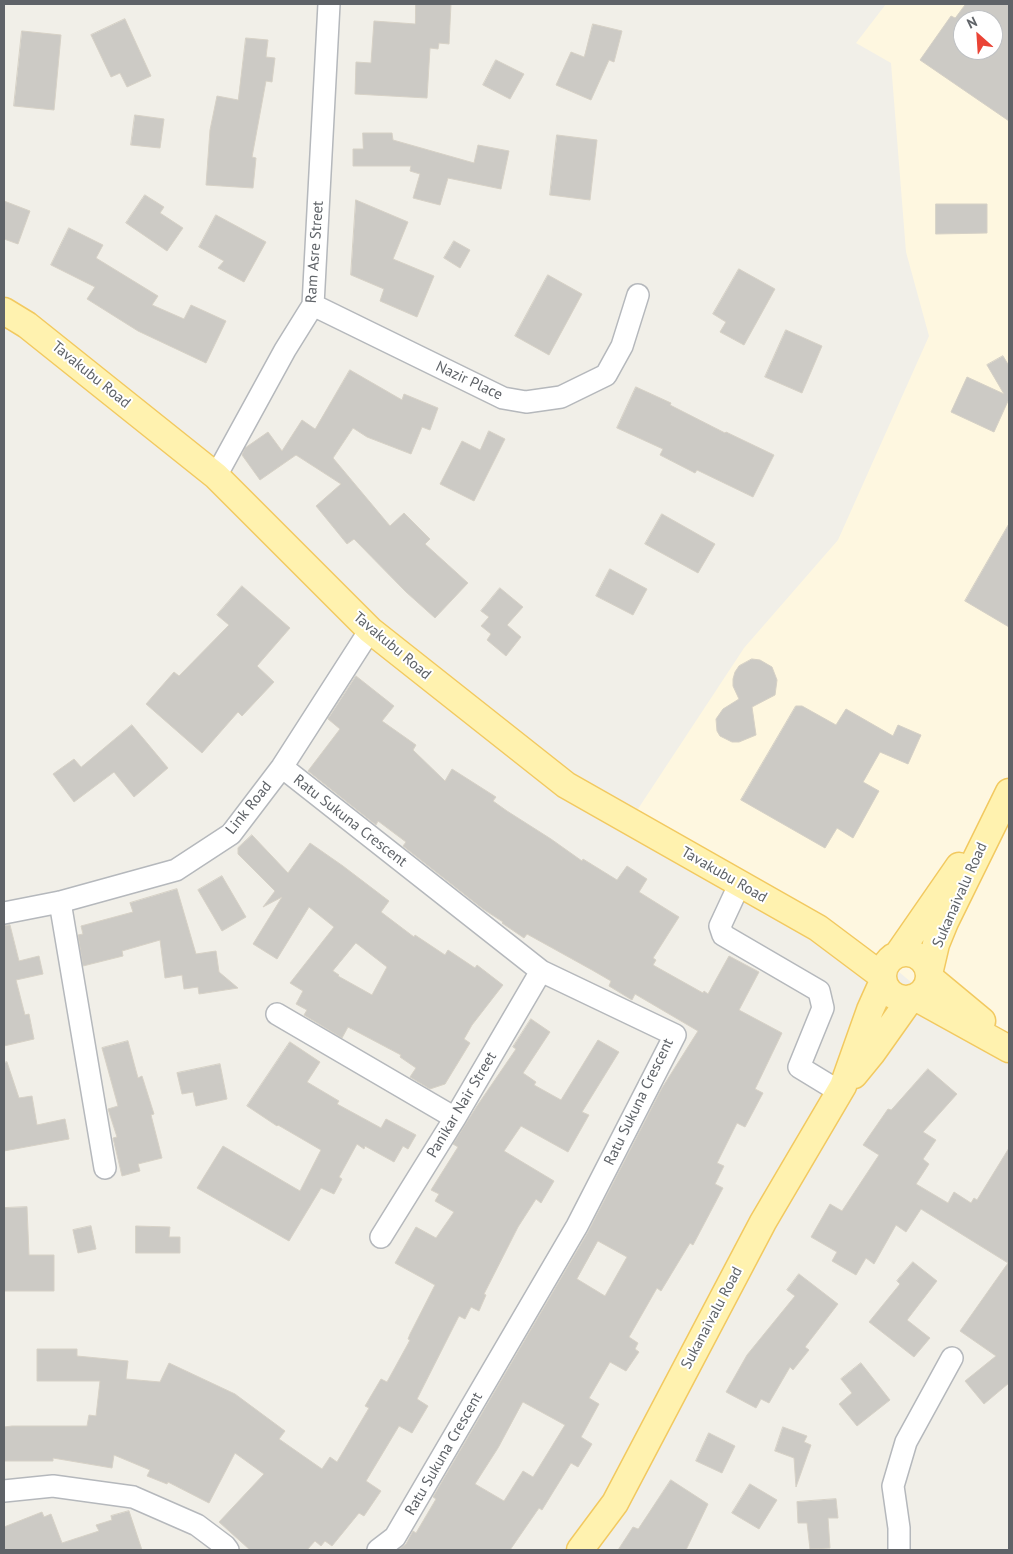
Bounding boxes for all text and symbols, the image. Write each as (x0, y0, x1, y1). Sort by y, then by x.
north arrow (953, 10, 1003, 60)
text: N (964, 12, 980, 33)
street label: Ram Asre Street (302, 200, 328, 304)
street label: Tavakubu Road (48, 338, 134, 412)
street label: Nazir Place (433, 358, 505, 404)
street label: Tavakubu Road (349, 608, 435, 684)
street label: Ratu Sukuna Crescent (290, 771, 410, 871)
street label: Link Road (222, 778, 276, 838)
street label: Sukanaivalu Road (929, 840, 991, 950)
street label: Tavakubu Road (678, 843, 770, 907)
street label: Ratu Sukuna Crescent (600, 1036, 678, 1168)
street label: Panikar Nair Street (423, 1049, 501, 1161)
street label: Sukanaivalu Road (677, 1264, 747, 1372)
street label: Ratu Sukuna Crescent (401, 1389, 487, 1519)

